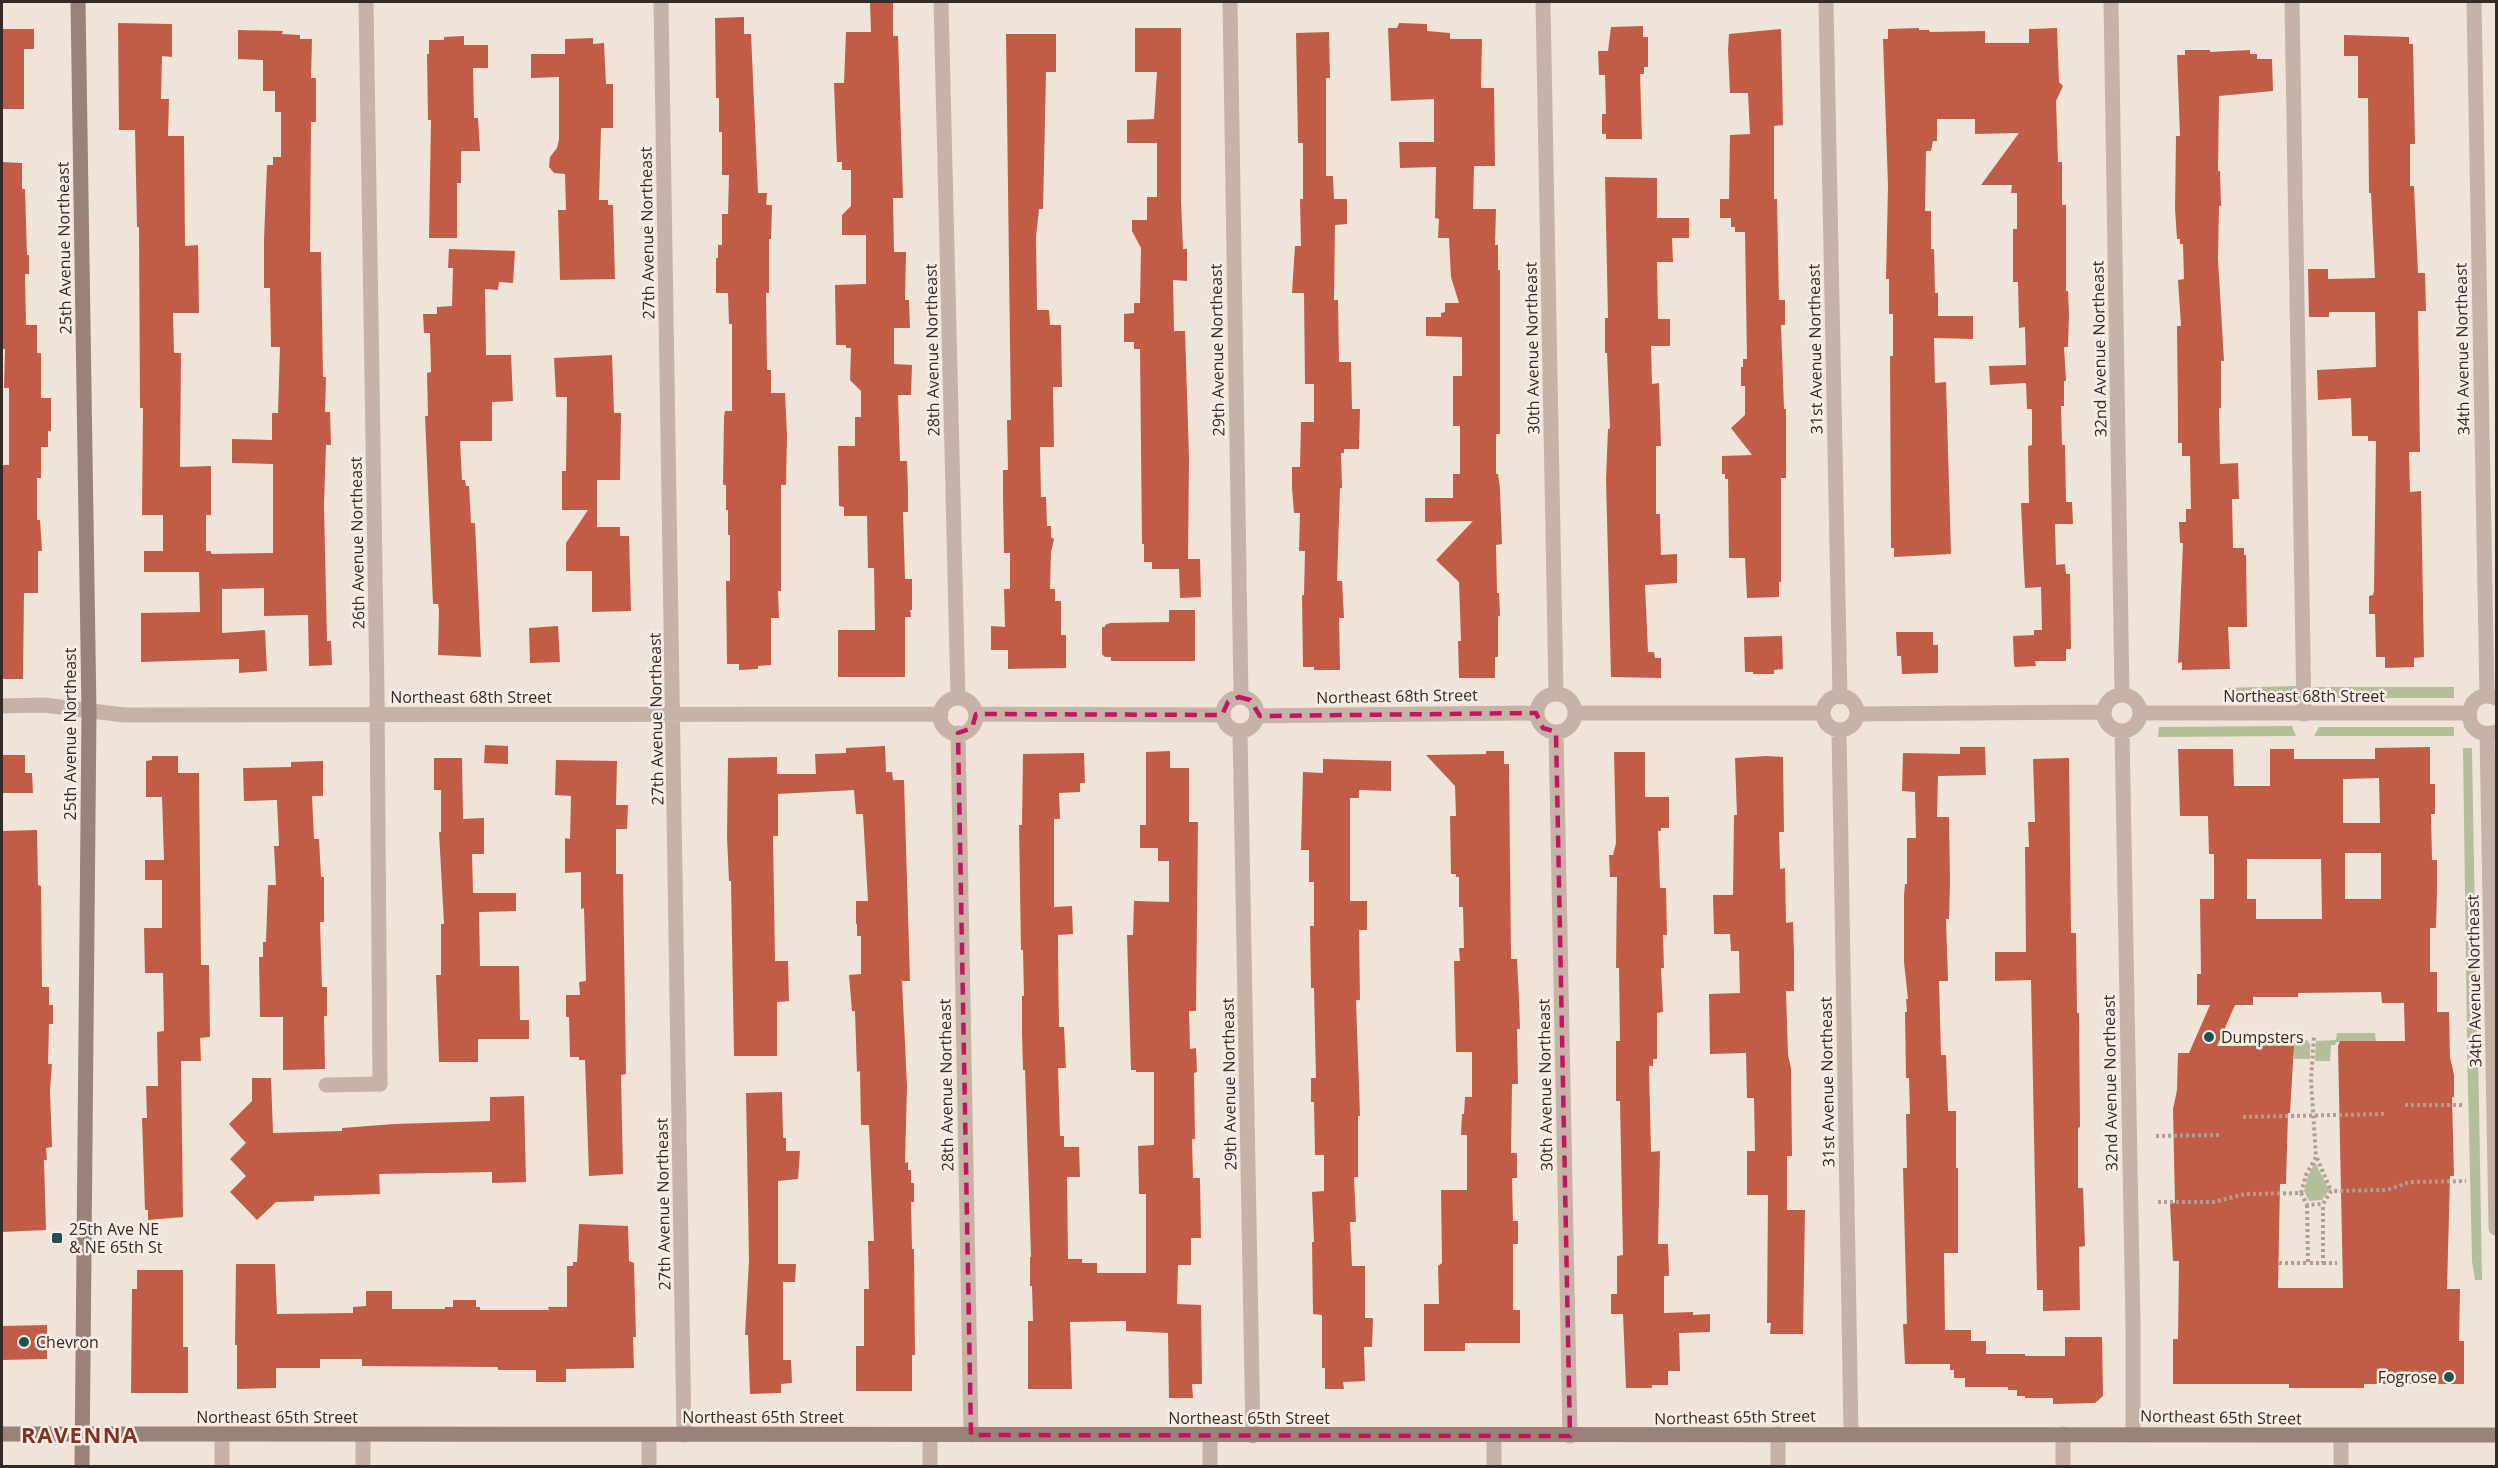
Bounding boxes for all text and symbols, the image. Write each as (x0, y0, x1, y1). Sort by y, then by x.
street label: 27th Avenue Northeast (634, 146, 660, 320)
street label: 25th Avenue Northeast (51, 161, 77, 335)
street label: 32nd Avenue Northeast (2086, 260, 2112, 438)
street label: 30th Avenue Northeast (1519, 261, 1545, 435)
street label: 34th Avenue Northeast (2449, 262, 2475, 436)
street label: 28th Avenue Northeast (919, 263, 945, 437)
street label: 29th Avenue Northeast (1204, 263, 1230, 437)
street label: 31st Avenue Northeast (1803, 263, 1827, 434)
street label: 26th Avenue Northeast (344, 456, 370, 630)
street label: 27th Avenue Northeast (643, 632, 669, 806)
street label: 25th Avenue Northeast (59, 647, 81, 820)
street label: Northeast 68th Street (1316, 684, 1478, 708)
street label: Northeast 68th Street (2223, 685, 2385, 707)
street label: Northeast 68th Street (390, 686, 552, 708)
street label: 34th Avenue Northeast (2461, 894, 2487, 1068)
street label: 32nd Avenue Northeast (2097, 994, 2123, 1172)
street label: 31st Avenue Northeast (1815, 996, 1839, 1167)
street label: 29th Avenue Northeast (1216, 997, 1242, 1171)
street label: 28th Avenue Northeast (933, 998, 959, 1172)
street label: 30th Avenue Northeast (1532, 998, 1558, 1172)
place label: Dumpsters (2221, 1026, 2304, 1048)
marker: Dumpsters (2202, 1030, 2216, 1044)
street label: 27th Avenue Northeast (650, 1117, 676, 1291)
place label: 25th Ave NE & NE 65th St (69, 1218, 163, 1258)
marker: 25th Ave NE & NE 65th St (50, 1231, 64, 1245)
place label: Chevron (36, 1331, 99, 1353)
marker: Chevron (17, 1335, 31, 1349)
place label: Fogrose (2378, 1366, 2437, 1388)
marker: Fogrose (2442, 1370, 2456, 1384)
street label: Northeast 65th Street (1654, 1405, 1816, 1429)
street label: Northeast 65th Street (2140, 1405, 2302, 1429)
street label: Northeast 65th Street (196, 1406, 358, 1428)
street label: Northeast 65th Street (682, 1406, 844, 1428)
street label: Northeast 65th Street (1168, 1407, 1330, 1429)
district label: RAVENNA (21, 1419, 139, 1449)

